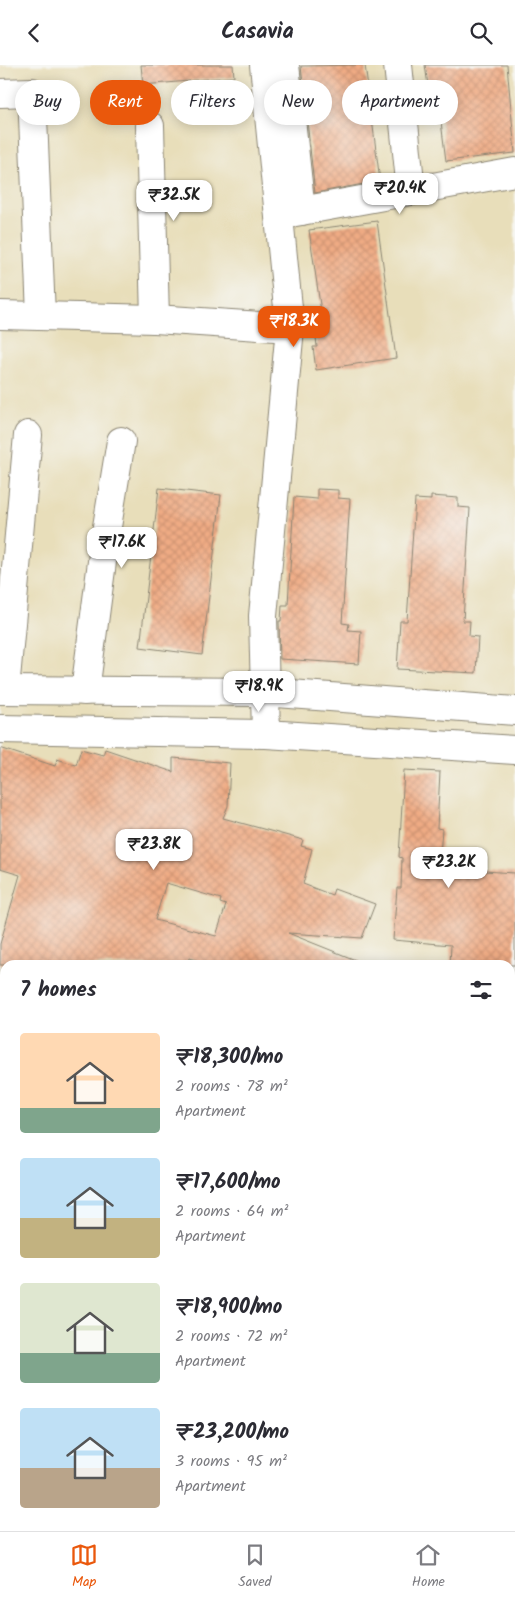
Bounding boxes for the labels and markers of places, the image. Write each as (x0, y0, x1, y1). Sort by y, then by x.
pin: ₹20.4K (359, 173, 441, 215)
pin: ₹32.5K (133, 179, 215, 222)
pin: ₹18.3K (253, 305, 335, 348)
pin: ₹17.6K (81, 527, 163, 569)
pin: ₹18.9K (218, 671, 300, 713)
pin: ₹23.8K (113, 829, 195, 871)
pin: ₹23.2K (408, 847, 490, 889)

